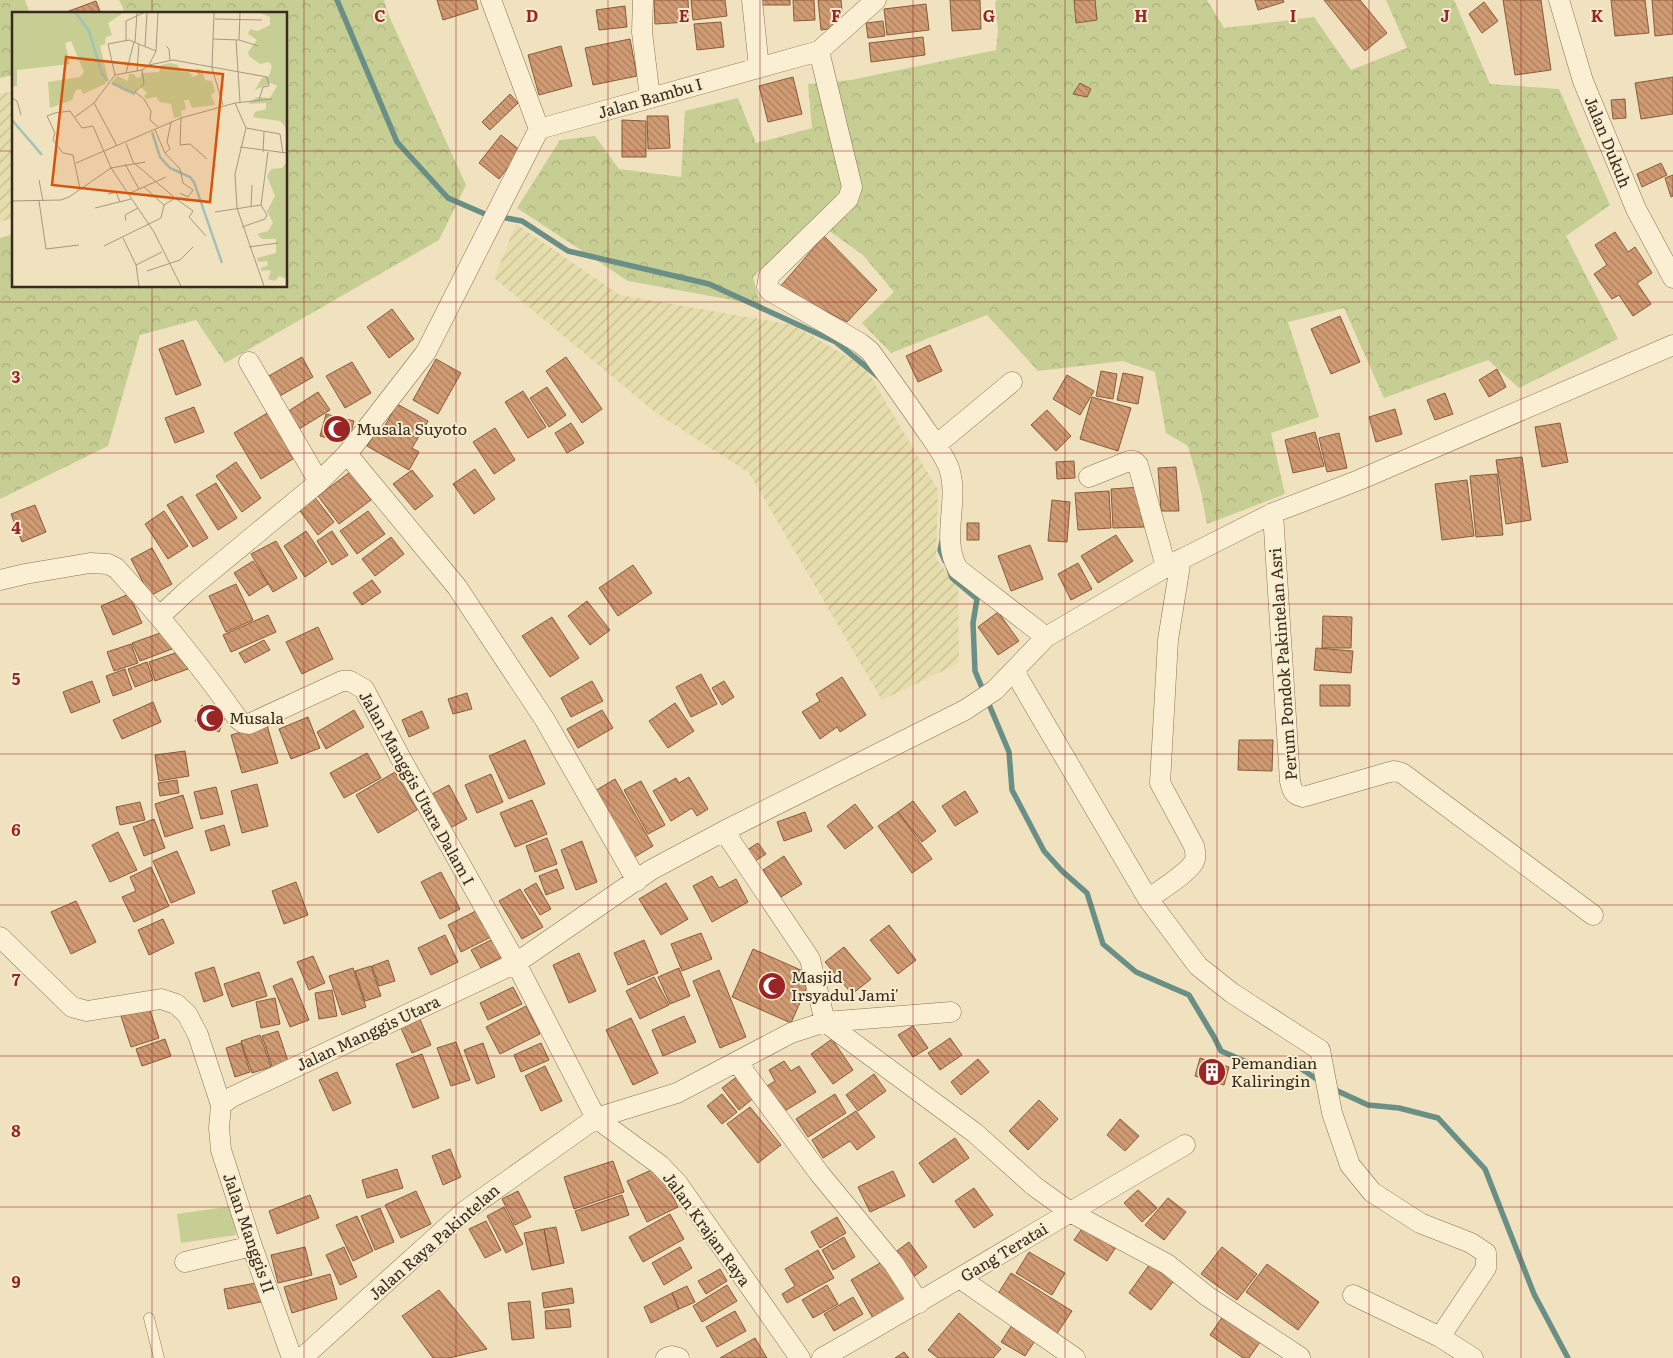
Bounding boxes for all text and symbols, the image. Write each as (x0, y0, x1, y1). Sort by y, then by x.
text: C (374, 3, 386, 27)
text: D (526, 3, 538, 27)
text: E (679, 3, 690, 27)
text: F (831, 3, 841, 27)
text: G (983, 3, 995, 27)
text: H (1134, 3, 1148, 27)
text: I (1290, 3, 1296, 27)
text: J (1440, 3, 1450, 27)
text: K (1591, 3, 1604, 27)
inset map (12, 12, 288, 288)
street label: Jalan Bambu I (594, 71, 705, 123)
street label: Jalan Dukuh (1580, 92, 1638, 192)
text: 3 (12, 364, 21, 388)
mosque icon: Musala Suyoto (322, 414, 352, 444)
place label: Musala Suyoto (356, 416, 467, 440)
text: 4 (11, 515, 21, 539)
street label: Perum Pondok Pakintelan Asri (1262, 547, 1302, 781)
text: 5 (12, 666, 21, 690)
street label: Jalan Manggis Utara Dalam I (354, 686, 482, 889)
mosque icon: Musala (195, 703, 225, 733)
place label: Musala (229, 705, 285, 729)
text: 6 (11, 817, 21, 841)
place label: Masjid Irsyadul Jami' (791, 964, 899, 1006)
text: 7 (12, 967, 21, 991)
mosque icon: Masjid Irsyadul Jami' (757, 971, 787, 1001)
street label: Jalan Manggis Utara (292, 988, 444, 1076)
place label: Pemandian Kaliringin (1231, 1050, 1318, 1092)
building icon: Pemandian Kaliringin (1197, 1057, 1227, 1087)
text: 8 (11, 1118, 21, 1142)
street label: Jalan Krajan Raya (658, 1166, 758, 1291)
street label: Jalan Manggis II (218, 1169, 282, 1296)
street label: Jalan Raya Pakintelan (363, 1177, 504, 1305)
street label: Gang Teratai (955, 1216, 1052, 1287)
text: 9 (11, 1269, 21, 1293)

